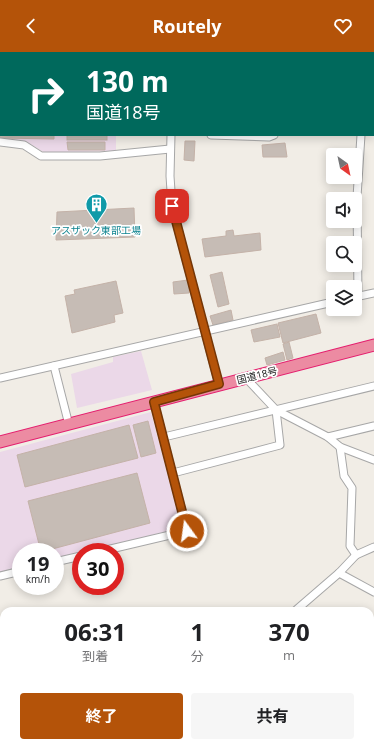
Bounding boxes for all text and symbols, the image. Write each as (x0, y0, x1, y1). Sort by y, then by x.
text: Routely (152, 14, 222, 38)
icon: back (20, 15, 42, 37)
icon: heart (332, 15, 354, 37)
text: 130 m (86, 62, 169, 100)
icon: right (20, 68, 72, 120)
text: 国道18号 (86, 100, 161, 124)
north arrow (326, 148, 362, 184)
map controls (326, 148, 362, 316)
pin (155, 189, 189, 223)
building icon: アスザック東部工場 (83, 191, 109, 224)
button: sound (326, 192, 362, 228)
icon: arrive (161, 195, 183, 217)
place label: アスザック東部工場 (51, 223, 141, 237)
button: search (326, 236, 362, 272)
button: layers (326, 280, 362, 316)
street label: 国道18号 (235, 363, 279, 387)
position arrow (166, 510, 208, 552)
speed limit sign: 30 (72, 543, 124, 595)
text: 19 (27, 550, 49, 577)
text: km/h (26, 572, 50, 586)
text: 06:31 (64, 615, 126, 648)
text: 1 (190, 615, 204, 648)
text: 370 (268, 615, 310, 648)
text: m (283, 646, 295, 664)
text: 到着 (82, 647, 108, 665)
text: 分 (191, 647, 204, 665)
button: 終了 (20, 693, 183, 739)
button: 共有 (191, 693, 354, 739)

